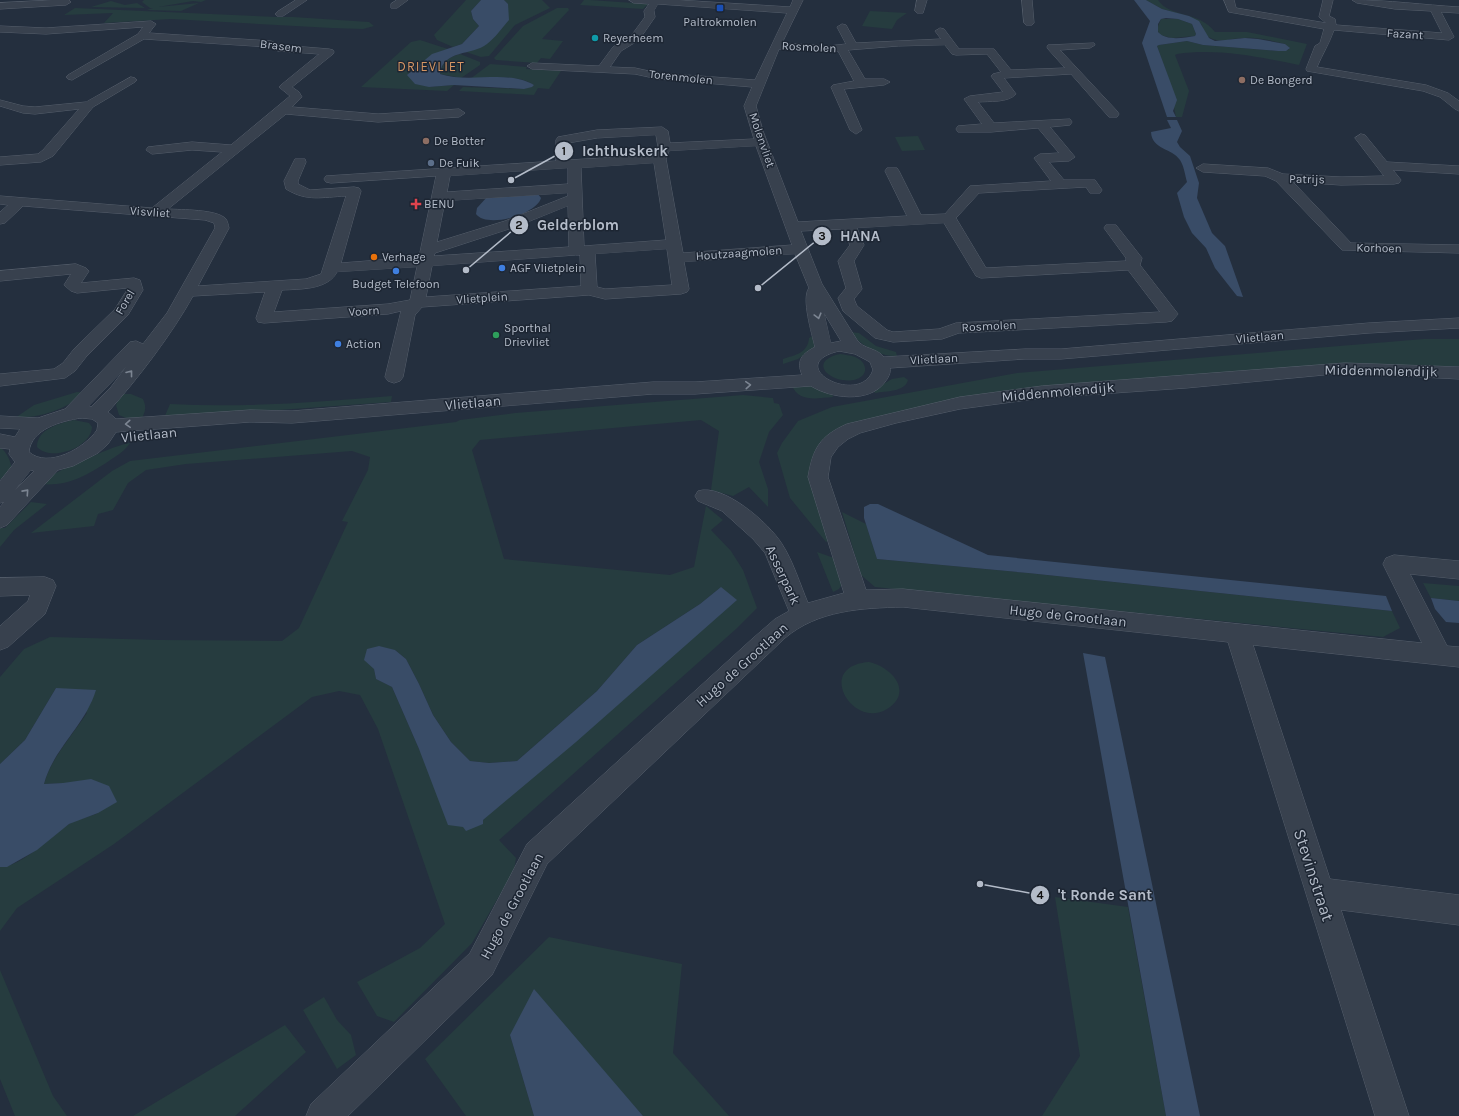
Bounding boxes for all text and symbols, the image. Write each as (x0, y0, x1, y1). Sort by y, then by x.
marker: Paltrokmolen (715, 3, 725, 13)
place label: Paltrokmolen (683, 15, 757, 29)
street label: Fazant (1386, 26, 1424, 42)
place label: Reyerheem (603, 31, 663, 45)
marker: Reyerheem (590, 33, 600, 43)
street label: Brasem (259, 36, 303, 56)
street label: Rosmolen (781, 39, 837, 55)
district label: DRIEVLIET (397, 59, 465, 74)
street label: Torenmolen (648, 67, 714, 87)
place label: De Bongerd (1250, 73, 1313, 87)
marker: De Bongerd (1237, 75, 1247, 85)
street label: Molenvliet (746, 111, 778, 170)
place label: De Botter (434, 134, 485, 148)
marker: De Botter (421, 136, 431, 146)
callout: Ichthuskerk (554, 138, 676, 165)
text: Ichthuskerk (582, 142, 668, 160)
text: 1 (562, 144, 566, 158)
place label: De Fuik (439, 156, 480, 170)
marker: De Fuik (426, 158, 436, 168)
street label: Patrijs (1289, 172, 1325, 186)
place label: BENU (424, 197, 454, 211)
marker: BENU (411, 199, 421, 209)
street label: Visvliet (129, 204, 171, 220)
callout: Gelderblom (509, 212, 627, 239)
text: Gelderblom (537, 216, 619, 234)
text: 2 (515, 218, 523, 232)
callout: HANA (812, 222, 888, 249)
text: HANA (840, 227, 881, 245)
text: 3 (818, 229, 826, 243)
street label: Korhoen (1356, 241, 1402, 255)
street label: Houtzaagmolen (695, 243, 783, 263)
place label: Verhage (382, 250, 426, 264)
marker: Verhage (369, 252, 379, 262)
place label: AGF Vlietplein (510, 261, 585, 275)
marker: AGF Vlietplein (497, 263, 507, 273)
marker: Budget Telefoon (391, 266, 401, 276)
place label: Budget Telefoon (352, 277, 440, 291)
street label: Forel (112, 287, 138, 317)
street label: Vlietplein (456, 289, 508, 307)
street label: Voorn (348, 303, 380, 319)
one-way arrow (813, 313, 821, 319)
street label: Rosmolen (961, 318, 1017, 334)
place label: Sporthal Drievliet (504, 321, 551, 349)
street label: Vlietlaan (1235, 328, 1285, 346)
marker: Sporthal Drievliet (491, 330, 501, 340)
place label: Action (346, 337, 381, 351)
marker: Action (333, 339, 343, 349)
street label: Vlietlaan (910, 351, 958, 367)
street label: Middenmolendijk (1324, 362, 1438, 380)
one-way arrow (126, 370, 133, 377)
street label: Middenmolendijk (1001, 379, 1115, 405)
one-way arrow (745, 380, 751, 389)
street label: Vlietlaan (444, 392, 502, 414)
one-way arrow (125, 420, 131, 429)
street label: Vlietlaan (120, 424, 178, 446)
one-way arrow (21, 489, 29, 497)
street label: Asserpark (762, 542, 804, 608)
street label: Hugo de Grootlaan (1008, 601, 1128, 631)
street label: Hugo de Grootlaan (692, 619, 792, 711)
street label: Stevinstraat (1290, 826, 1338, 924)
street label: Hugo de Grootlaan (477, 850, 547, 962)
callout: 't Ronde Sant (1030, 881, 1160, 908)
text: 't Ronde Sant (1058, 886, 1152, 904)
text: 4 (1036, 888, 1044, 902)

